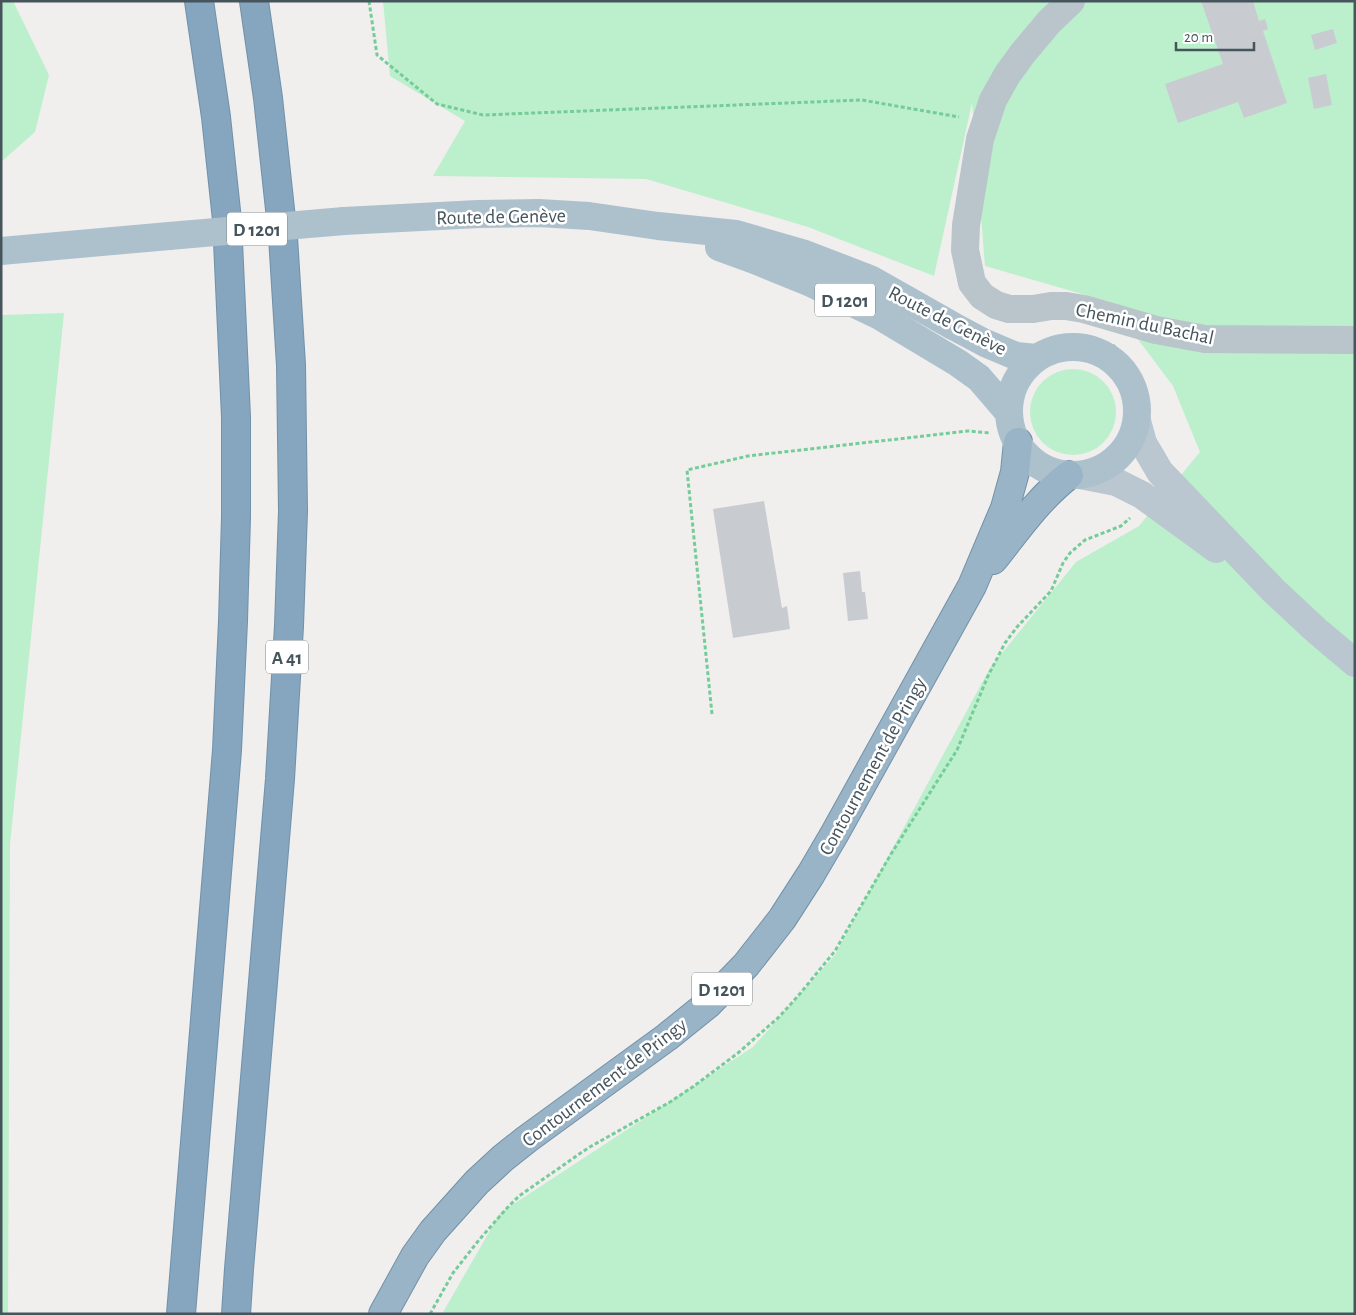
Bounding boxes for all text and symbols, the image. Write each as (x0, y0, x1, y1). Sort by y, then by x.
scale bar (1176, 20, 1254, 52)
text: 20 m (1184, 30, 1213, 45)
street label: Route de Genève (436, 206, 566, 228)
road number: D 1201 (227, 212, 287, 245)
street label: Route de Genève (885, 283, 1010, 359)
road number: D 1201 (815, 284, 875, 316)
street label: Chemin du Bachal (1074, 300, 1216, 348)
road number: A 41 (266, 640, 308, 674)
street label: Contournement de Pringy (816, 674, 930, 859)
road number: D 1201 (692, 972, 752, 1006)
street label: Contournement de Pringy (519, 1014, 691, 1151)

